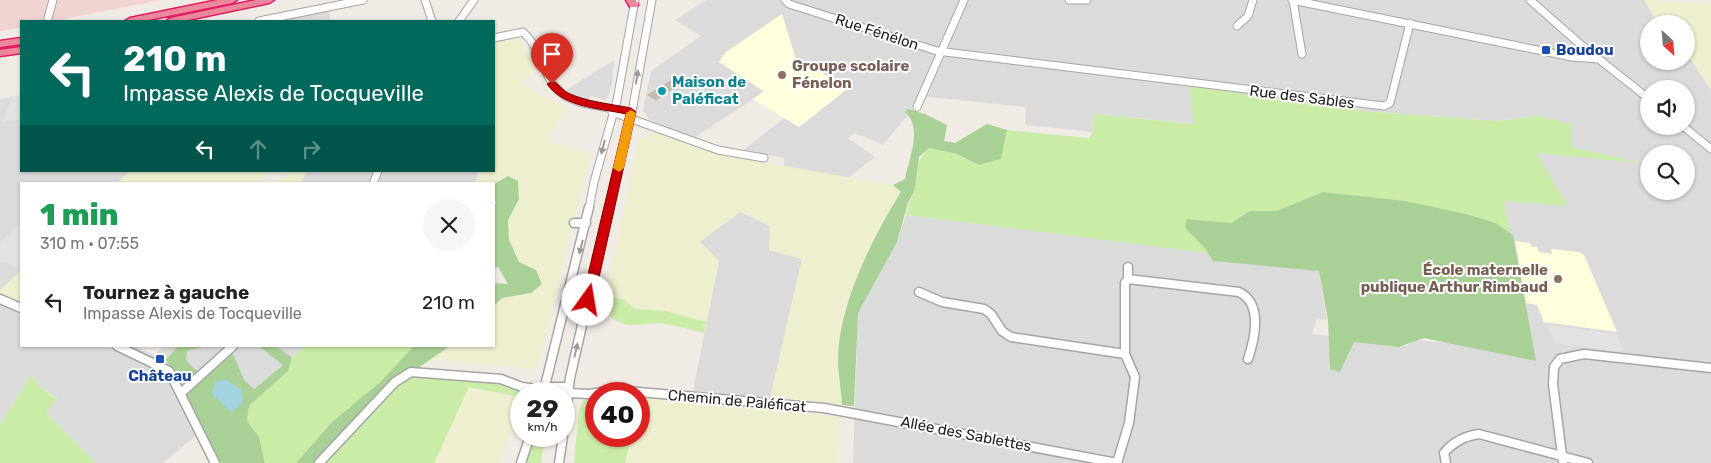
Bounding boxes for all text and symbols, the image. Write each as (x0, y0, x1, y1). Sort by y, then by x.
street label: Rue Fénélon (833, 10, 921, 54)
north arrow (1640, 15, 1695, 70)
map controls (1640, 15, 1695, 200)
pin (531, 33, 573, 84)
text: 210 m (123, 38, 226, 80)
icon: left (40, 40, 105, 105)
icon: arrive (538, 40, 566, 68)
place label: Boudou (1556, 41, 1614, 59)
marker: Boudou (1540, 44, 1552, 56)
place label: Groupe scolaire Fénelon (792, 57, 909, 92)
one-way arrow (634, 68, 642, 84)
marker: Groupe scolaire Fénelon (776, 69, 788, 81)
place label: Maison de Paléficat (672, 73, 746, 108)
text: Impasse Alexis de Tocqueville (123, 80, 424, 107)
button: sound (1640, 80, 1695, 135)
street label: Rue des Sables (1248, 82, 1356, 112)
marker: Maison de Paléficat (656, 85, 668, 97)
icon: left (191, 135, 219, 163)
icon: ahead (244, 135, 272, 163)
icon: right (297, 135, 325, 163)
one-way arrow (599, 140, 607, 155)
button: search (1640, 145, 1695, 200)
text: 1 min (40, 197, 118, 233)
button: close (423, 199, 475, 251)
text: 310 m · 07:55 (40, 234, 139, 253)
one-way arrow (577, 239, 585, 254)
place label: École maternelle publique Arthur Rimbaud (1361, 261, 1548, 296)
position arrow (561, 273, 613, 325)
marker: École maternelle publique Arthur Rimbaud (1552, 273, 1564, 285)
text: Tournez à gauche (83, 281, 249, 304)
icon: left (40, 288, 68, 316)
text: 210 m (422, 291, 475, 314)
text: Impasse Alexis de Tocqueville (83, 304, 302, 323)
one-way arrow (573, 342, 581, 358)
marker: Château (154, 353, 166, 365)
place label: Château (128, 367, 192, 385)
speed limit sign: 40 (585, 382, 650, 447)
street label: Chemin de Paléficat (667, 386, 807, 416)
text: 29 (526, 394, 559, 423)
street label: Allée des Sablettes (899, 412, 1033, 456)
text: km/h (528, 420, 557, 434)

